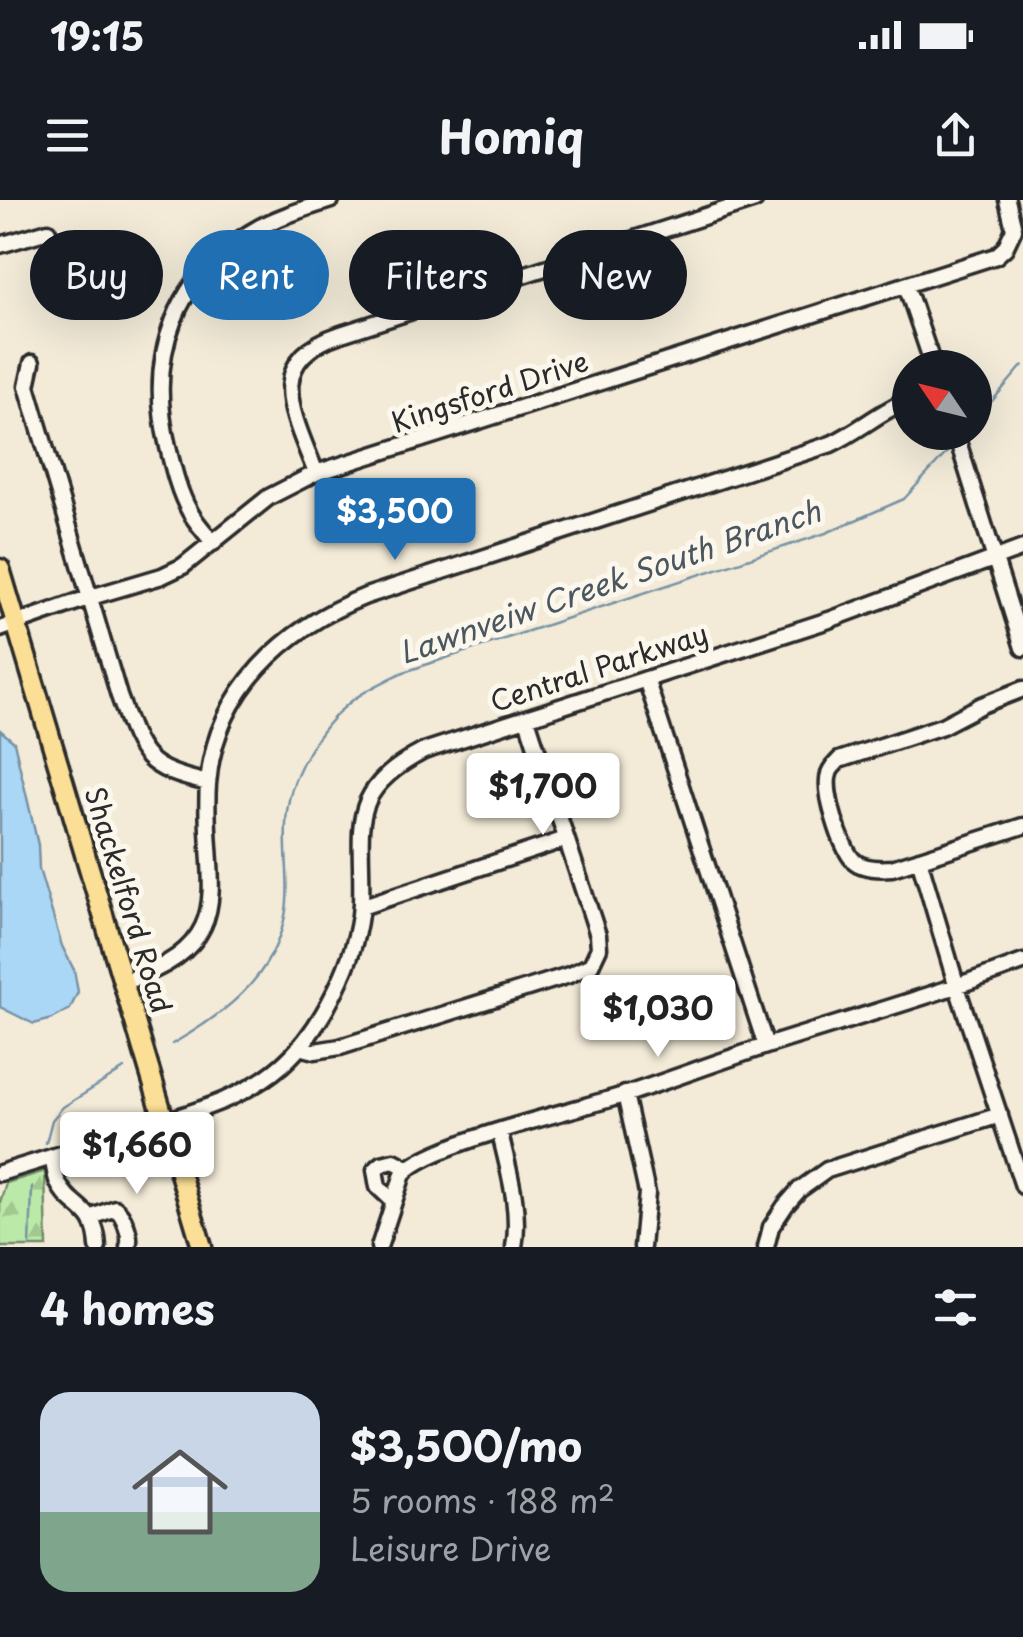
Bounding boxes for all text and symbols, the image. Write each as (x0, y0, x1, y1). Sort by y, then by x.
text: 19:15 (50, 7, 144, 64)
text: Homiq (439, 101, 584, 169)
icon: menu (40, 108, 95, 163)
icon: share (928, 108, 983, 163)
chip: Buy (30, 230, 163, 320)
chip: Rent (183, 230, 329, 320)
chip: Filters (349, 230, 523, 320)
chip: New (543, 230, 687, 320)
street label: Kingsford Drive (386, 338, 594, 443)
north arrow (892, 350, 992, 450)
map controls (892, 350, 992, 450)
pin: $3,500 (314, 478, 476, 563)
text: $3,500 (337, 486, 453, 534)
water label: Lawnveiw Creek South Branch (392, 487, 826, 674)
street label: Central Parkway (484, 611, 713, 722)
pin: $1,700 (462, 753, 624, 838)
text: $1,700 (489, 761, 597, 809)
street label: Shackelford Road (75, 781, 184, 1018)
pin: $1,030 (577, 975, 739, 1060)
text: $1,030 (602, 983, 714, 1031)
pin: $1,660 (56, 1112, 218, 1197)
text: $1,660 (82, 1120, 192, 1168)
text: 4 homes (40, 1276, 215, 1339)
icon: filters (928, 1280, 983, 1335)
text: $3,500/mo (350, 1413, 582, 1476)
icon: home (120, 1432, 240, 1552)
text: 5 rooms · 188 m² (350, 1476, 615, 1524)
text: Leisure Drive (350, 1524, 552, 1572)

